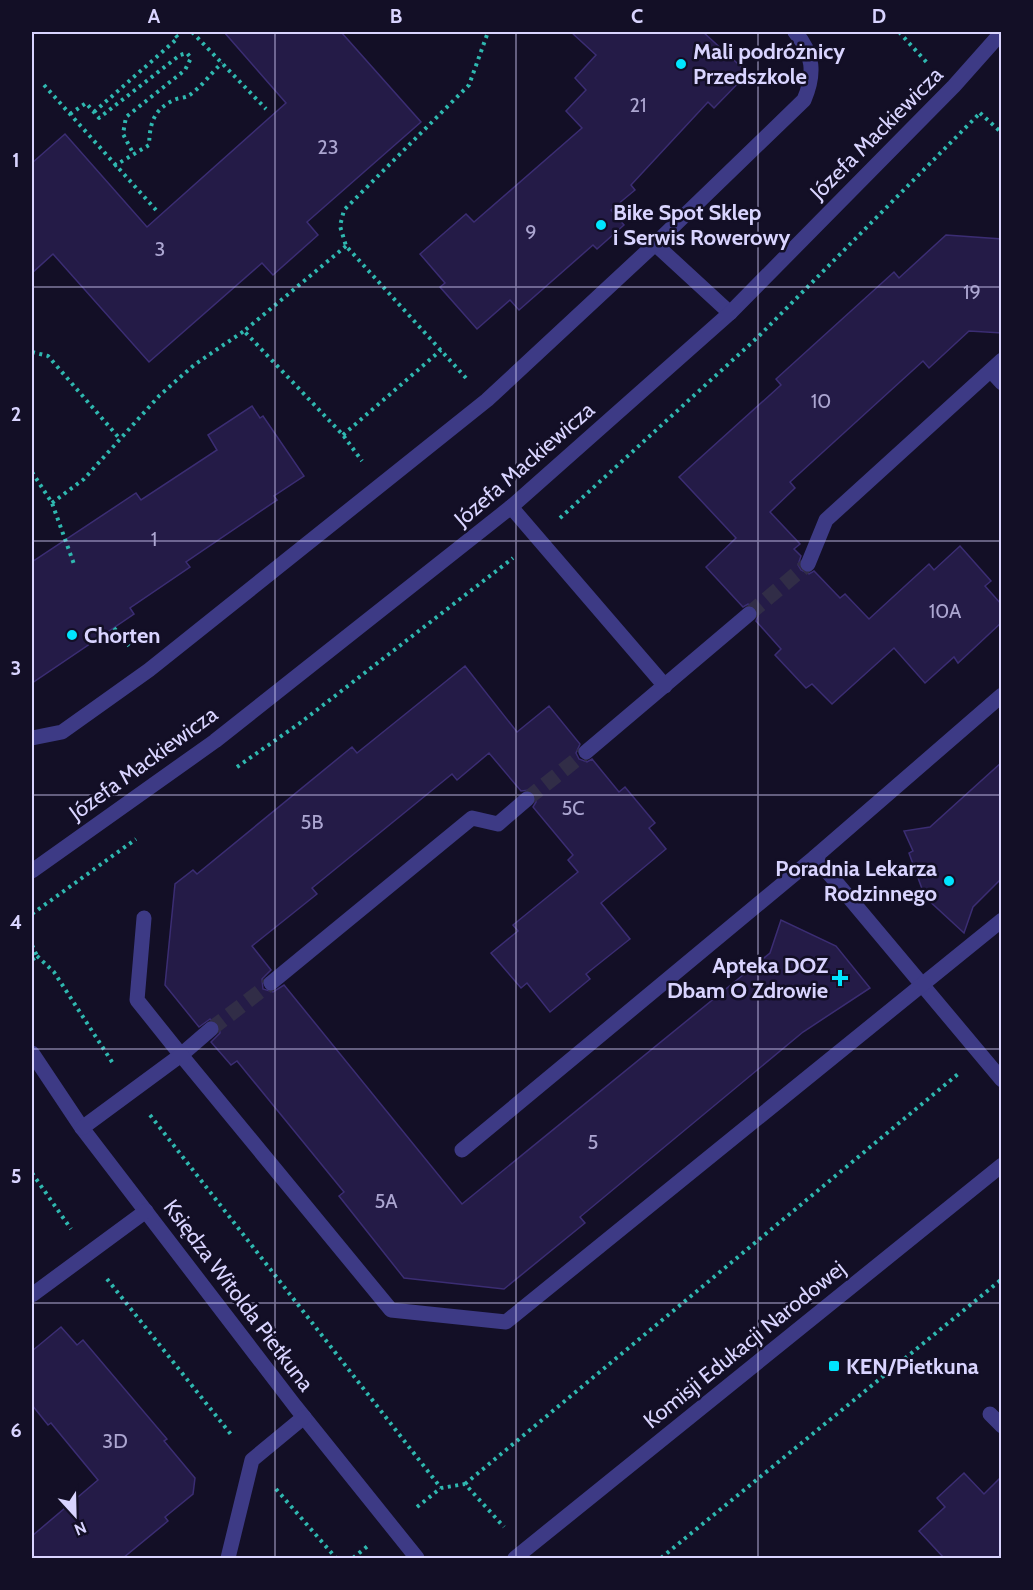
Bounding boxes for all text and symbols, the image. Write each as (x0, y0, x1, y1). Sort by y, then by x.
text: A (148, 4, 161, 28)
text: B (390, 4, 402, 28)
text: C (631, 4, 643, 28)
text: D (872, 4, 886, 28)
place label: Mali podróżnicy Przedszkole (693, 38, 845, 90)
marker: Mali podróżnicy Przedszkole (674, 57, 688, 71)
street label: Józefa Mackiewicza (804, 61, 949, 206)
house number: 21 (630, 93, 647, 117)
house number: 23 (317, 135, 339, 159)
text: 1 (12, 148, 20, 172)
place label: Bike Spot Sklep i Serwis Rowerowy (613, 199, 790, 251)
marker: Bike Spot Sklep i Serwis Rowerowy (594, 218, 608, 232)
house number: 9 (525, 220, 537, 244)
house number: 3 (155, 237, 165, 261)
house number: 19 (963, 280, 981, 304)
house number: 10 (811, 389, 831, 413)
street label: Józefa Mackiewicza (448, 396, 600, 533)
text: 2 (11, 402, 21, 426)
house number: 1 (151, 527, 157, 551)
house number: 10A (929, 599, 962, 623)
place label: Chorten (84, 622, 160, 649)
marker: Chorten (65, 628, 79, 642)
text: 3 (11, 656, 21, 680)
street label: Józefa Mackiewicza (63, 700, 223, 827)
house number: 5C (561, 796, 585, 820)
house number: 5B (301, 810, 323, 834)
place label: Poradnia Lekarza Rodzinnego (775, 855, 937, 907)
marker: Poradnia Lekarza Rodzinnego (942, 874, 956, 888)
text: 4 (10, 910, 22, 934)
place label: Apteka DOZ Dbam O Zdrowie (667, 952, 828, 1004)
marker: Apteka DOZ Dbam O Zdrowie (833, 971, 847, 985)
house number: 5 (588, 1130, 598, 1154)
text: 5 (11, 1164, 21, 1188)
house number: 5A (374, 1189, 398, 1213)
street label: Księdza Witolda Pietkuna (158, 1194, 320, 1397)
street label: Komisji Edukacji Narodowej (638, 1255, 851, 1434)
place label: KEN/Pietkuna (846, 1353, 979, 1380)
marker: KEN/Pietkuna (827, 1359, 841, 1373)
text: 6 (10, 1418, 22, 1442)
house number: 3D (102, 1429, 128, 1453)
north arrow (45, 1485, 105, 1545)
text: N (72, 1518, 89, 1539)

